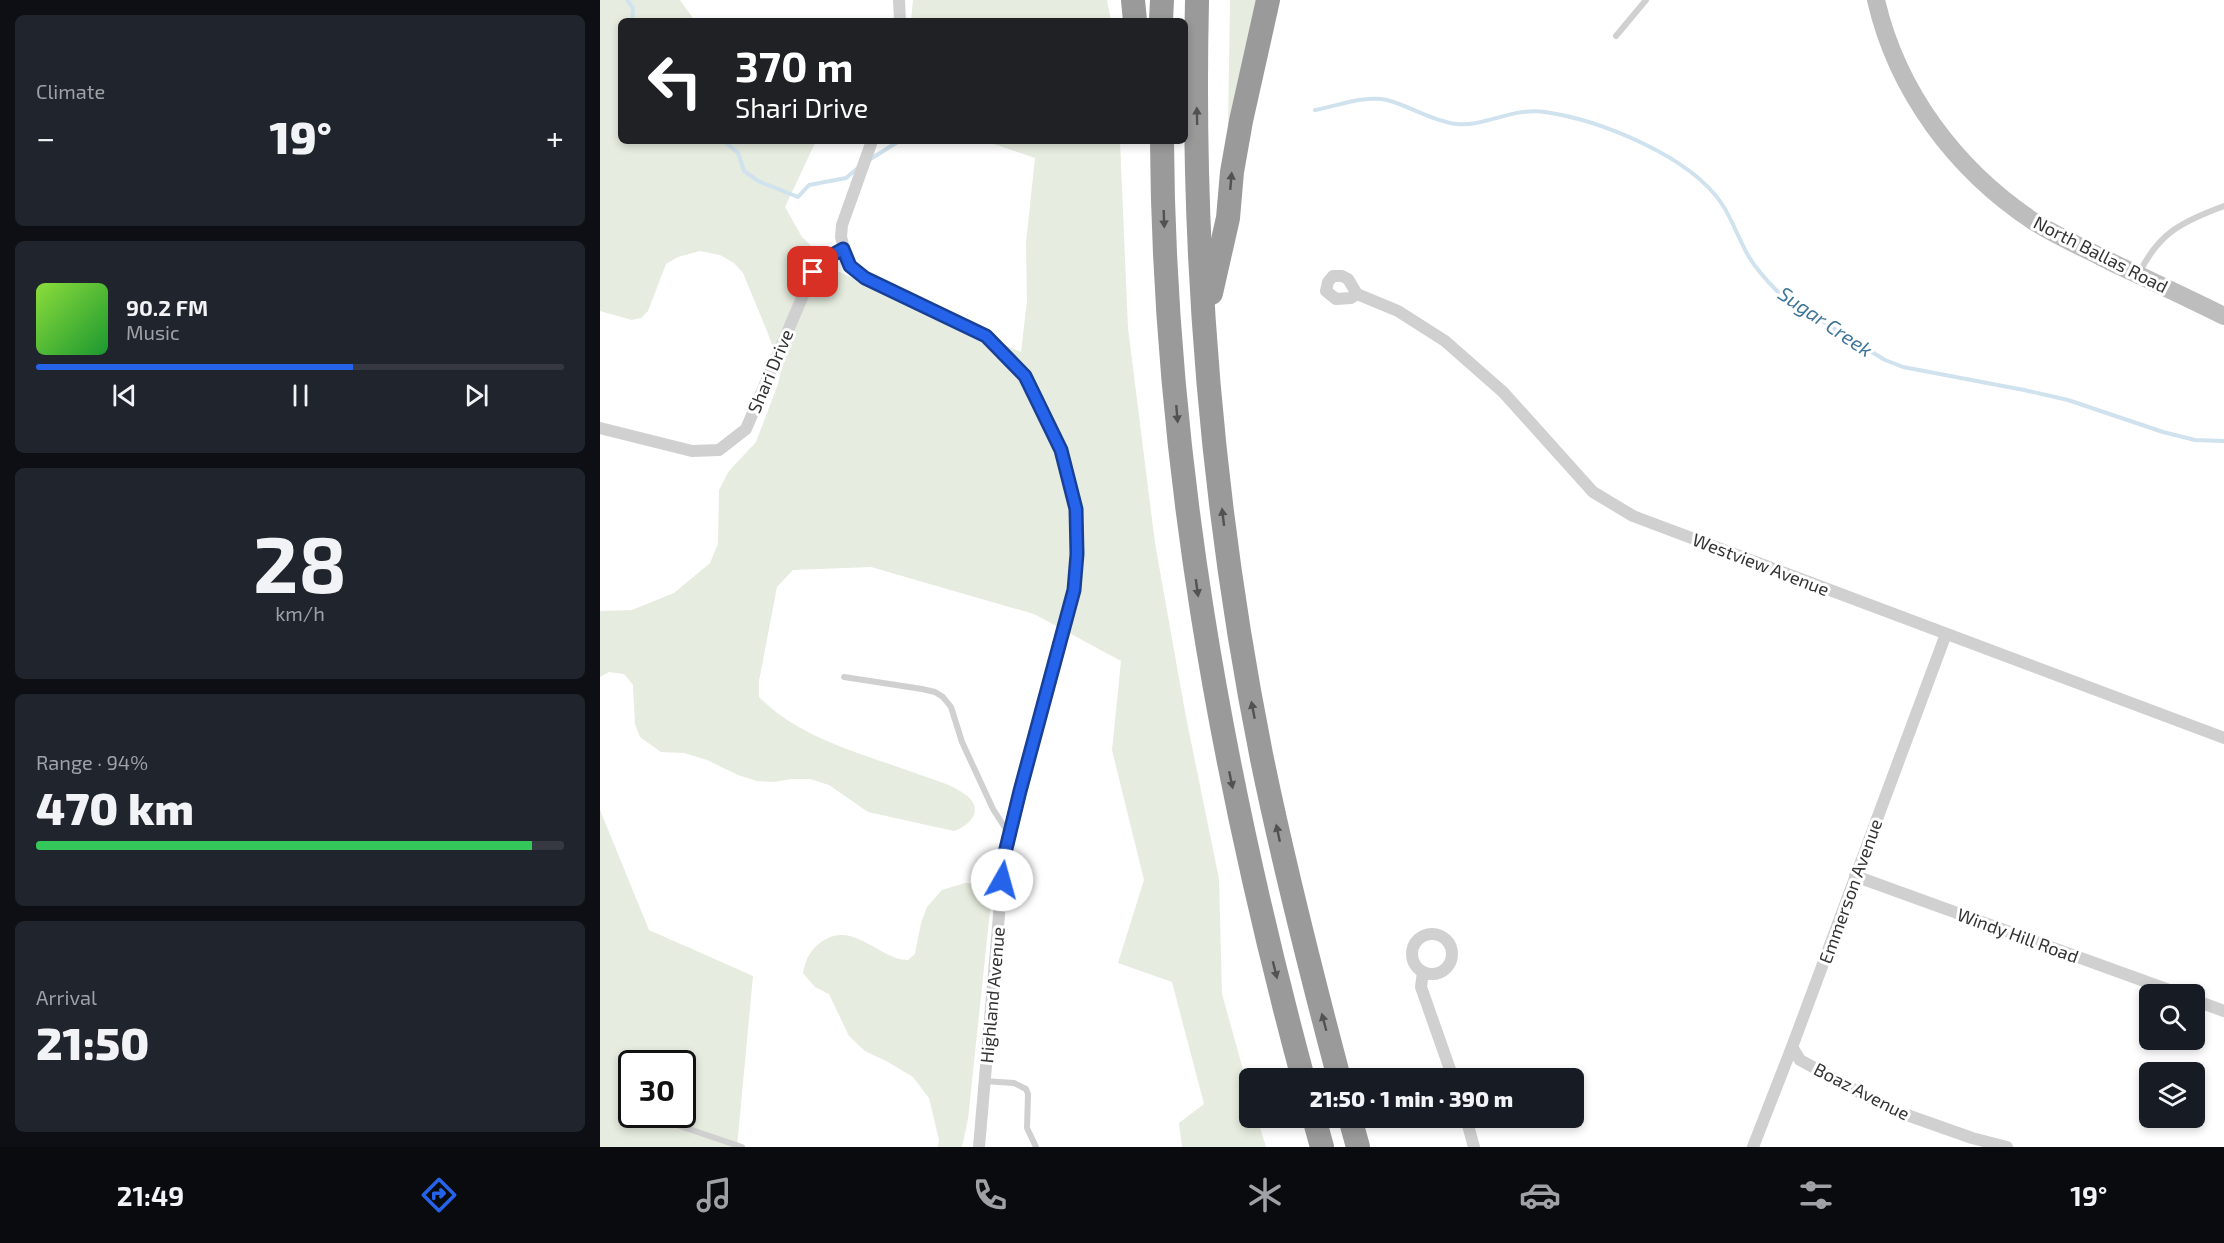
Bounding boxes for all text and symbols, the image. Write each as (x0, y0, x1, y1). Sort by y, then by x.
text: 370 m (735, 40, 854, 90)
icon: left (636, 42, 714, 120)
text: Climate (36, 79, 105, 103)
text: Shari Drive (735, 91, 868, 123)
one-way arrow (1192, 106, 1202, 125)
text: 19° (269, 109, 332, 163)
text: − (36, 117, 55, 157)
text: + (546, 117, 564, 157)
one-way arrow (1226, 172, 1236, 191)
one-way arrow (1159, 210, 1169, 229)
street label: North Ballas Road (2030, 211, 2172, 297)
pin (787, 246, 838, 297)
icon: arrive (796, 255, 829, 288)
water label: Sugar Creek (1774, 281, 1878, 361)
text: 90.2 FM (126, 294, 208, 320)
text: Music (126, 320, 180, 344)
street label: Shari Drive (743, 326, 797, 416)
icon: previous (108, 379, 141, 412)
icon: pause (284, 379, 317, 412)
icon: next (460, 379, 493, 412)
one-way arrow (1172, 404, 1182, 423)
one-way arrow (1219, 508, 1228, 527)
text: 28 (253, 515, 347, 609)
street label: Westview Avenue (1690, 528, 1832, 600)
one-way arrow (1193, 578, 1202, 597)
text: km/h (275, 601, 325, 625)
one-way arrow (1248, 700, 1257, 719)
text: Range · 94% (36, 750, 148, 774)
one-way arrow (1227, 770, 1236, 789)
text: 470 km (36, 780, 194, 834)
street label: Emmerson Avenue (1814, 816, 1886, 966)
one-way arrow (1272, 823, 1282, 842)
position arrow (970, 848, 1034, 912)
street label: Windy Hill Road (1954, 903, 2082, 967)
street label: Highland Avenue (975, 926, 1009, 1064)
one-way arrow (1270, 961, 1280, 979)
map controls (2139, 984, 2205, 1128)
button: search (2139, 984, 2205, 1050)
text: Arrival (36, 985, 97, 1009)
one-way arrow (1319, 1013, 1329, 1031)
text: 21:50 (36, 1015, 149, 1069)
speed limit sign: 30 (618, 1050, 696, 1128)
street label: Boaz Avenue (1811, 1058, 1913, 1124)
button: layers (2139, 1062, 2205, 1128)
text: 21:50 · 1 min · 390 m (1310, 1085, 1513, 1111)
icon: directions (418, 1174, 460, 1216)
icon: music (693, 1174, 735, 1216)
icon: phone (969, 1174, 1011, 1216)
icon: climate (1244, 1174, 1286, 1216)
icon: car (1519, 1174, 1561, 1216)
icon: filters (1795, 1174, 1837, 1216)
text: 21:49 (117, 1179, 184, 1211)
text: 19° (2070, 1179, 2107, 1211)

